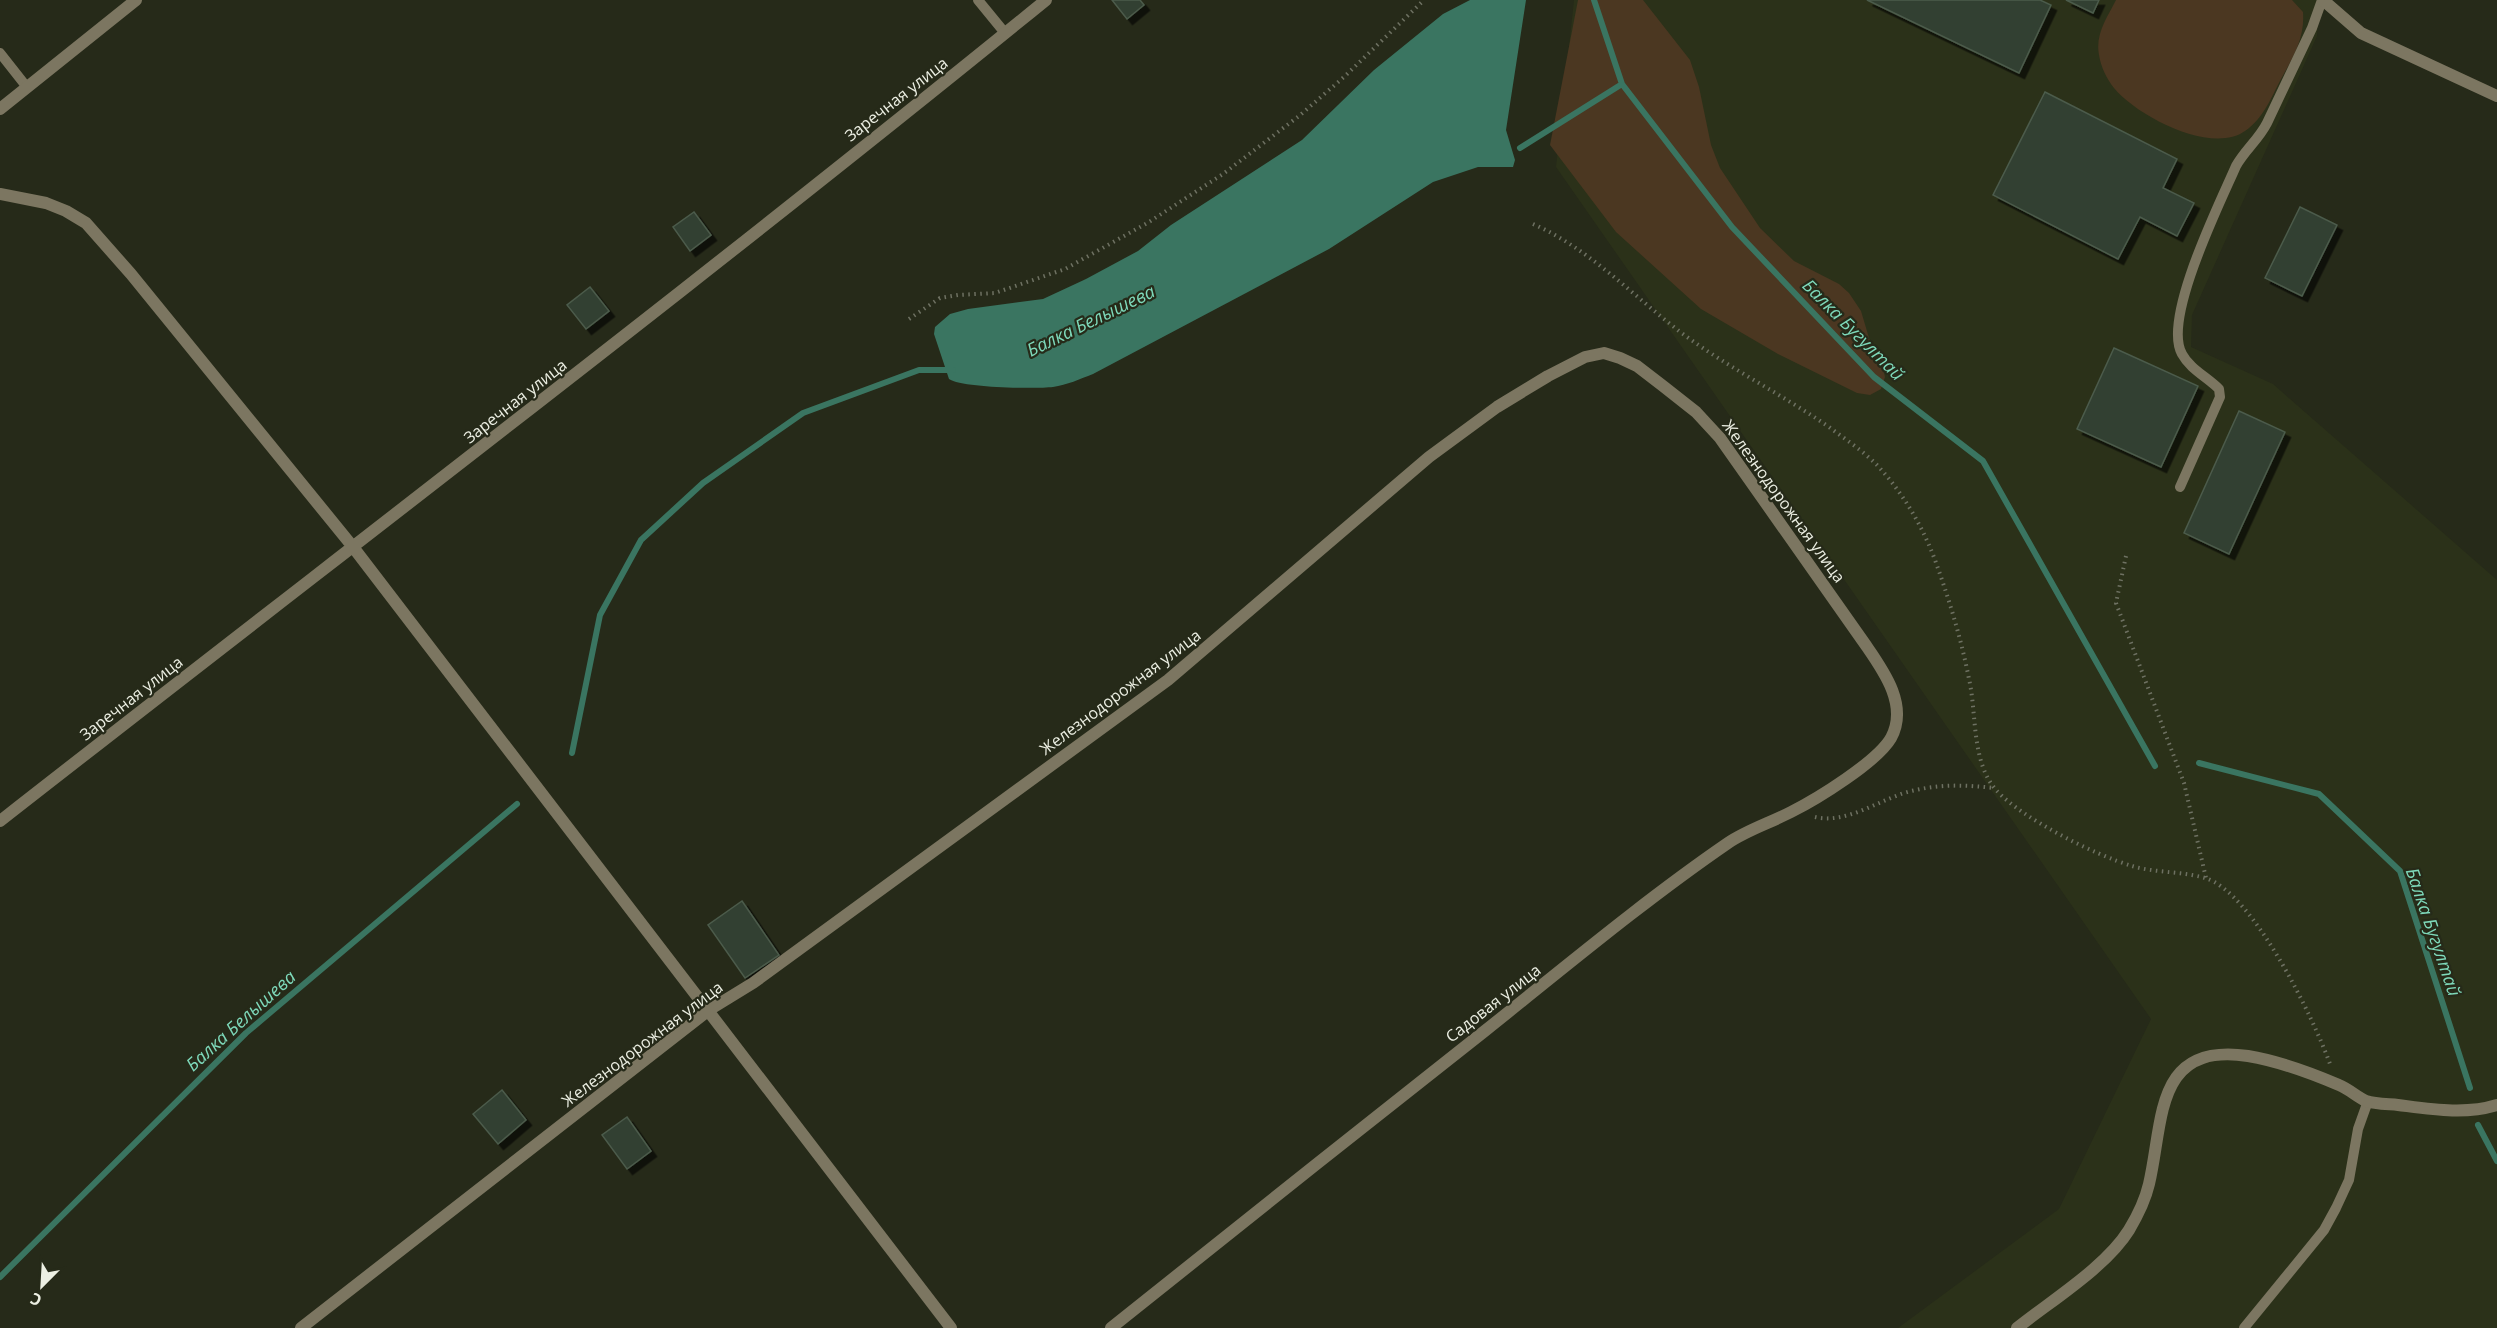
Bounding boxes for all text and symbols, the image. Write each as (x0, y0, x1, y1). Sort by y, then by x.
street label: Заречная улица (840, 52, 952, 146)
water label: Балка Бугултай (1798, 273, 1910, 386)
water label: Балка Белышева (1022, 279, 1159, 362)
street label: Заречная улица (459, 354, 571, 448)
street label: Железнодорожная улица (1717, 415, 1851, 587)
street label: Железнодорожная улица (1035, 624, 1205, 760)
street label: Заречная улица (75, 651, 187, 745)
water label: Балка Бугултай (2401, 864, 2467, 1000)
street label: Садовая улица (1441, 959, 1545, 1047)
water label: Балка Белышева (180, 965, 300, 1076)
street label: Железнодорожная улица (557, 976, 727, 1112)
north arrow (12, 1256, 72, 1316)
text: С (27, 1288, 45, 1312)

